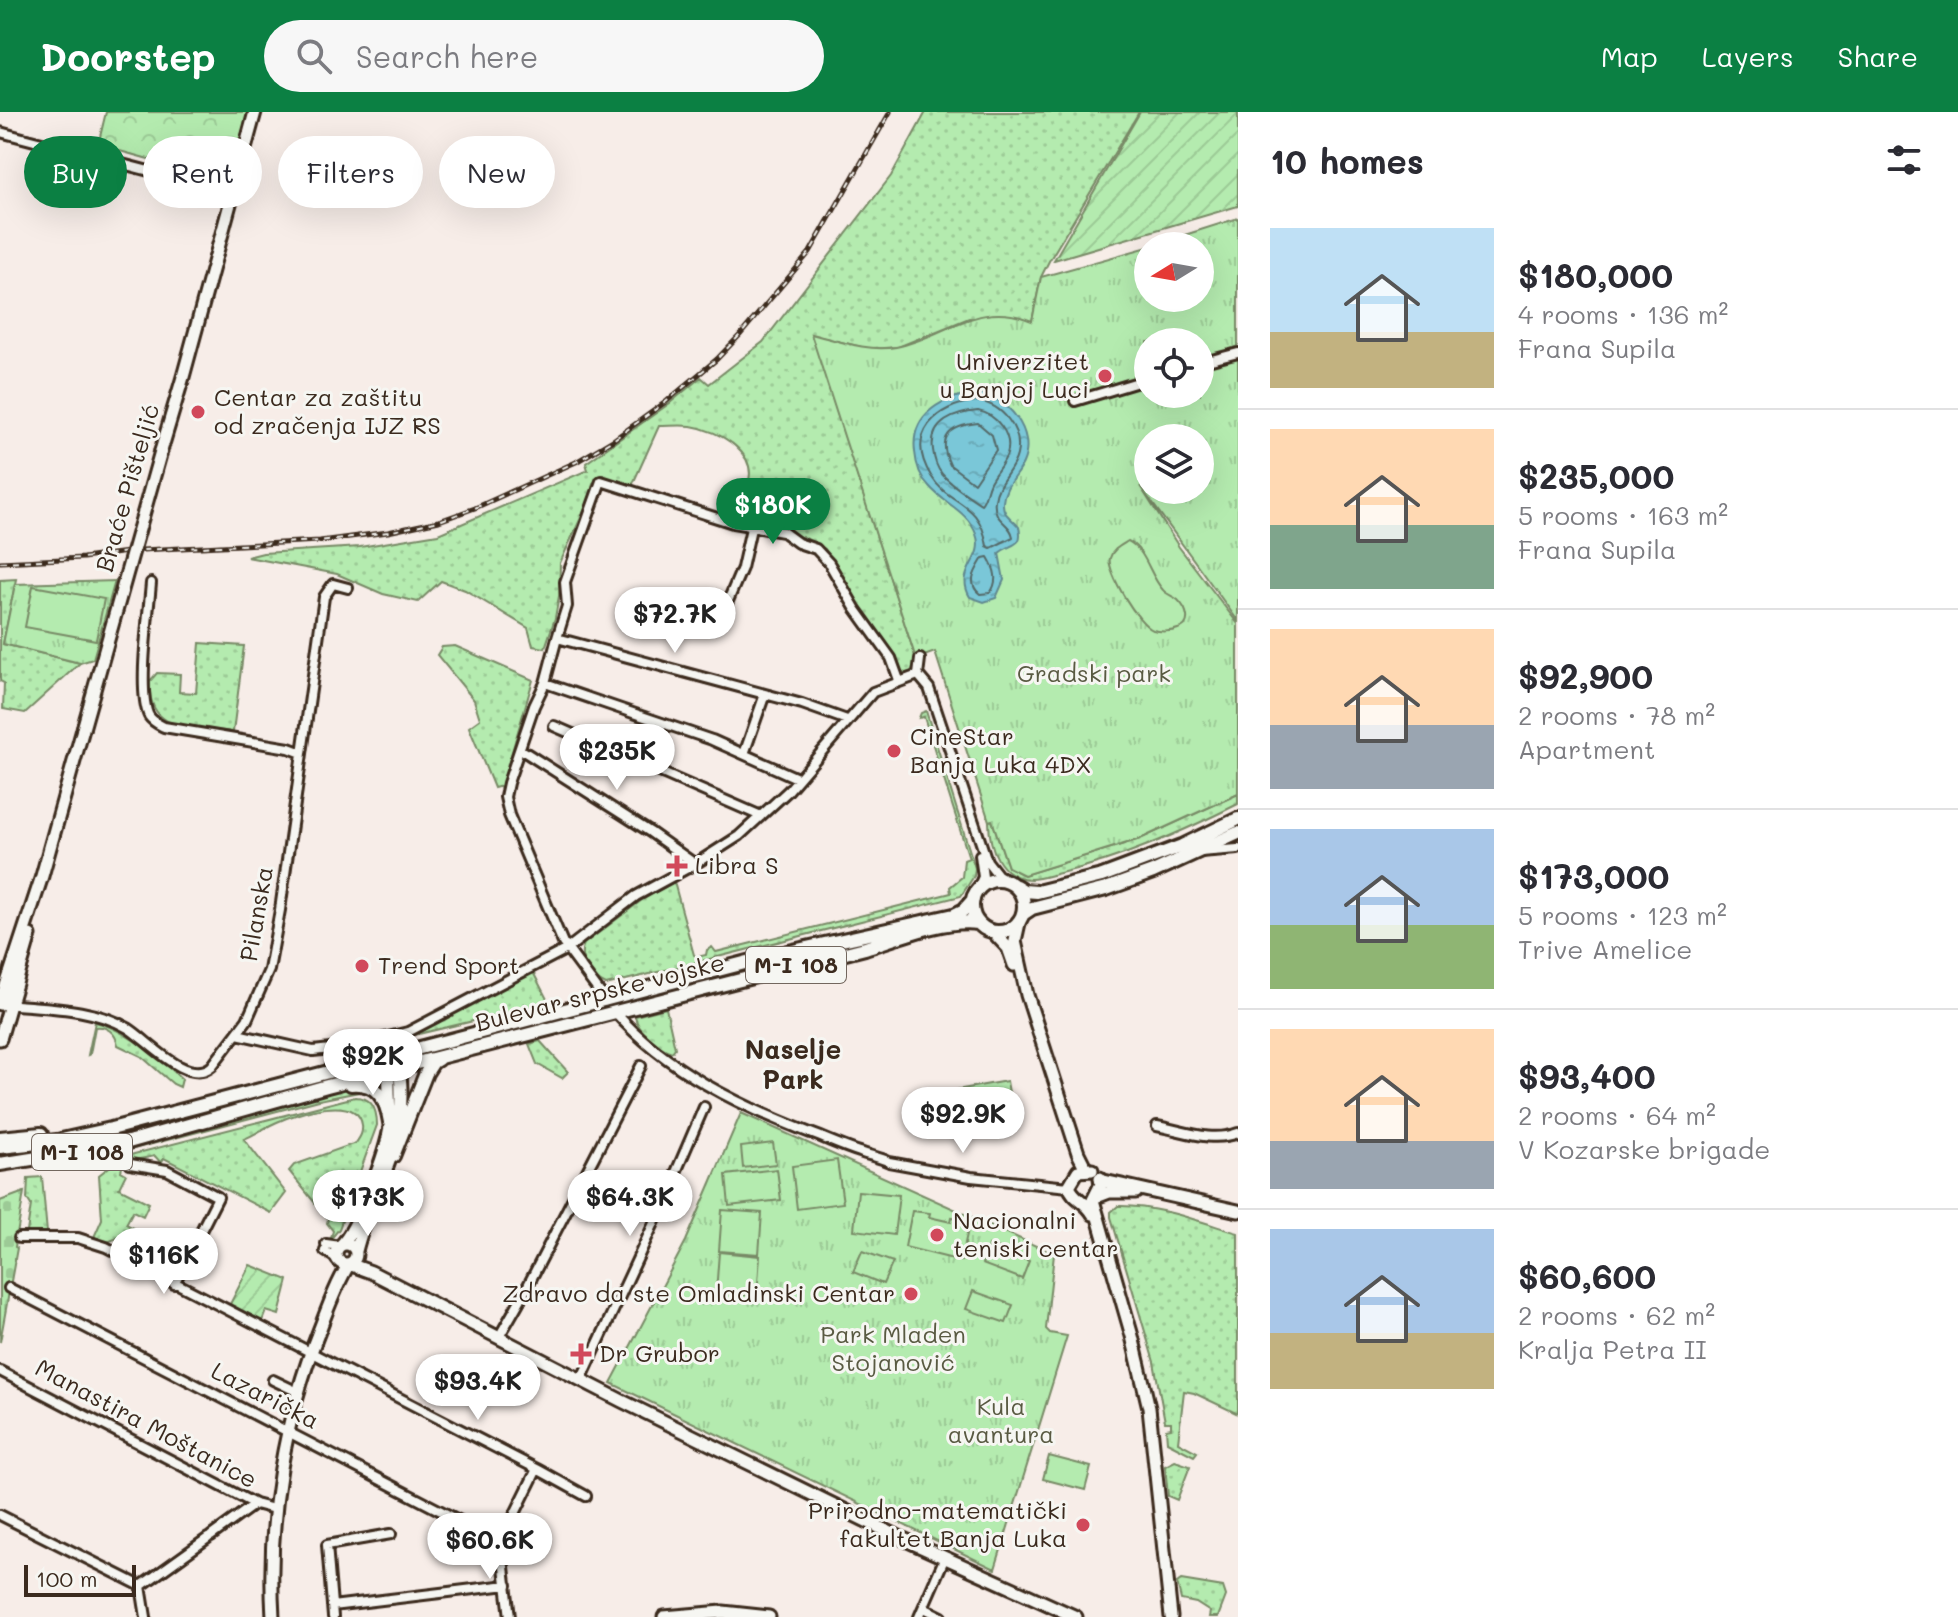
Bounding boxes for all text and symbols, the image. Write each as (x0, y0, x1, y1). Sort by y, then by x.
search box (264, 20, 824, 92)
text: Doorstep (40, 31, 216, 81)
icon: search (292, 34, 336, 78)
text: Search here (356, 36, 538, 76)
text: Map (1601, 38, 1658, 74)
text: Layers (1702, 38, 1794, 74)
text: Share (1838, 38, 1918, 74)
chip: Buy (24, 136, 127, 208)
chip: Rent (143, 136, 262, 208)
chip: Filters (278, 136, 423, 208)
chip: New (439, 136, 555, 208)
text: 10 homes (1270, 138, 1424, 183)
icon: filters (1882, 138, 1926, 182)
north arrow (1134, 232, 1214, 312)
map controls (1134, 232, 1214, 504)
text: $180,000 (1518, 252, 1673, 297)
icon: home (1334, 260, 1430, 356)
text: 4 rooms · 136 m² (1518, 297, 1728, 331)
button: locate (1134, 328, 1214, 408)
text: Frana Supila (1518, 331, 1676, 365)
place label: Univerzitet u Banjoj Luci (940, 345, 1089, 404)
marker: Univerzitet u Banjoj Luci (1096, 367, 1114, 385)
place label: Centar za zaštitu od zračenja IJZ RS (214, 381, 441, 440)
street label: Braće Pišteljić (88, 400, 165, 575)
marker: Centar za zaštitu od zračenja IJZ RS (189, 403, 207, 421)
button: layers (1134, 424, 1214, 504)
text: $235,000 (1518, 453, 1674, 498)
icon: home (1334, 461, 1430, 557)
pin: $180K (717, 478, 829, 546)
text: $180K (734, 487, 812, 521)
text: 5 rooms · 163 m² (1518, 498, 1728, 532)
text: Frana Supila (1518, 532, 1676, 566)
pin: $72.7K (610, 587, 740, 655)
text: $72.7K (633, 596, 717, 630)
text: $92,900 (1518, 653, 1653, 698)
park label: Gradski park (1017, 657, 1171, 688)
icon: home (1334, 661, 1430, 757)
text: 2 rooms · 78 m² (1518, 698, 1715, 732)
place label: CineStar Banja Luka 4DX (910, 720, 1092, 779)
pin: $235K (561, 724, 673, 792)
text: Apartment (1518, 732, 1655, 766)
text: $235K (578, 733, 656, 767)
marker: CineStar Banja Luka 4DX (885, 742, 903, 760)
place label: Libra S (695, 849, 778, 880)
text: $173,000 (1518, 853, 1669, 898)
marker: Libra S (666, 855, 688, 877)
icon: home (1334, 861, 1430, 957)
street label: Pilanska (232, 864, 279, 964)
text: 5 rooms · 123 m² (1518, 898, 1727, 932)
text: Trive Amelice (1518, 932, 1692, 966)
street label: Bulevar srpske vojske (472, 946, 728, 1038)
road number: M-I 108 (746, 947, 846, 983)
place label: Trend Sport (378, 949, 520, 980)
marker: Trend Sport (353, 957, 371, 975)
pin: $92K (326, 1029, 420, 1097)
district label: Naselje Park (745, 1032, 841, 1096)
text: $92K (341, 1038, 405, 1072)
text: $93,400 (1518, 1053, 1656, 1098)
icon: home (1334, 1061, 1430, 1157)
pin: $92.9K (898, 1087, 1028, 1155)
text: $92.9K (920, 1096, 1006, 1130)
text: 2 rooms · 64 m² (1518, 1098, 1716, 1132)
text: V Kozarske brigade (1518, 1132, 1770, 1166)
road number: M-I 108 (32, 1134, 132, 1170)
pin: $173K (312, 1170, 424, 1238)
pin: $64.3K (565, 1170, 695, 1238)
text: $173K (331, 1179, 405, 1213)
text: $64.3K (586, 1179, 675, 1213)
place label: Nacionalni teniski centar (953, 1204, 1118, 1263)
marker: Nacionalni teniski centar (928, 1226, 946, 1244)
pin: $116K (108, 1228, 220, 1296)
text: $116K (128, 1237, 200, 1271)
text: $60,600 (1518, 1253, 1656, 1298)
icon: home (1334, 1261, 1430, 1357)
place label: Zdravo da ste Omladinski Centar (502, 1277, 895, 1308)
marker: Zdravo da ste Omladinski Centar (902, 1285, 920, 1303)
text: 2 rooms · 62 m² (1518, 1298, 1715, 1332)
park label: Park Mladen Stojanović (820, 1318, 966, 1377)
text: Kralja Petra II (1518, 1332, 1707, 1366)
place label: Dr Grubor (599, 1337, 720, 1368)
marker: Dr Grubor (570, 1343, 592, 1365)
street label: Manastira Moštanice (31, 1351, 263, 1494)
street label: Lazarička (206, 1354, 325, 1435)
pin: $93.4K (413, 1354, 543, 1422)
text: $93.4K (434, 1363, 522, 1397)
park label: Kula avantura (948, 1390, 1054, 1449)
place label: Prirodno-matematički fakultet Banja Luka (808, 1494, 1067, 1553)
pin: $60.6K (425, 1513, 555, 1581)
marker: Prirodno-matematički fakultet Banja Luka (1074, 1516, 1092, 1534)
text: $60.6K (445, 1522, 535, 1556)
scale bar (24, 1561, 136, 1597)
text: 100 m (36, 1564, 98, 1593)

